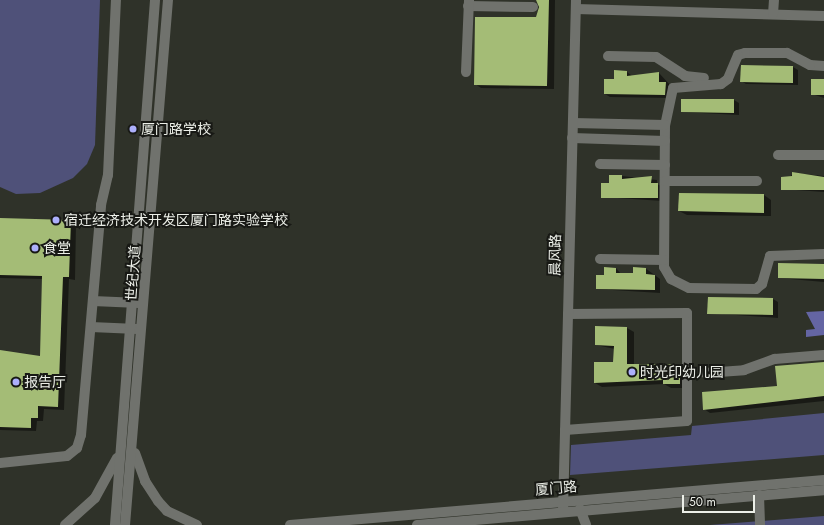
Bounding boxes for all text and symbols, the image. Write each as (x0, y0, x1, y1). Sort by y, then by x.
place label: 厦门路学校 (141, 121, 211, 137)
marker: 厦门路学校 (128, 124, 138, 134)
place label: 宿迁经济技术开发区厦门路实验学校 (64, 212, 288, 228)
marker: 宿迁经济技术开发区厦门路实验学校 (51, 215, 61, 225)
street label: 晨风路 (546, 234, 564, 276)
place label: 食堂 (43, 240, 71, 256)
marker: 食堂 (30, 243, 40, 253)
street label: 世纪大道 (123, 244, 143, 302)
place label: 时光印幼儿园 (640, 364, 724, 380)
marker: 时光印幼儿园 (627, 367, 637, 377)
place label: 报告厅 (24, 374, 66, 390)
marker: 报告厅 (11, 377, 21, 387)
street label: 厦门路 (534, 478, 578, 498)
scale bar (684, 487, 757, 513)
text: 50 m (689, 493, 716, 511)

